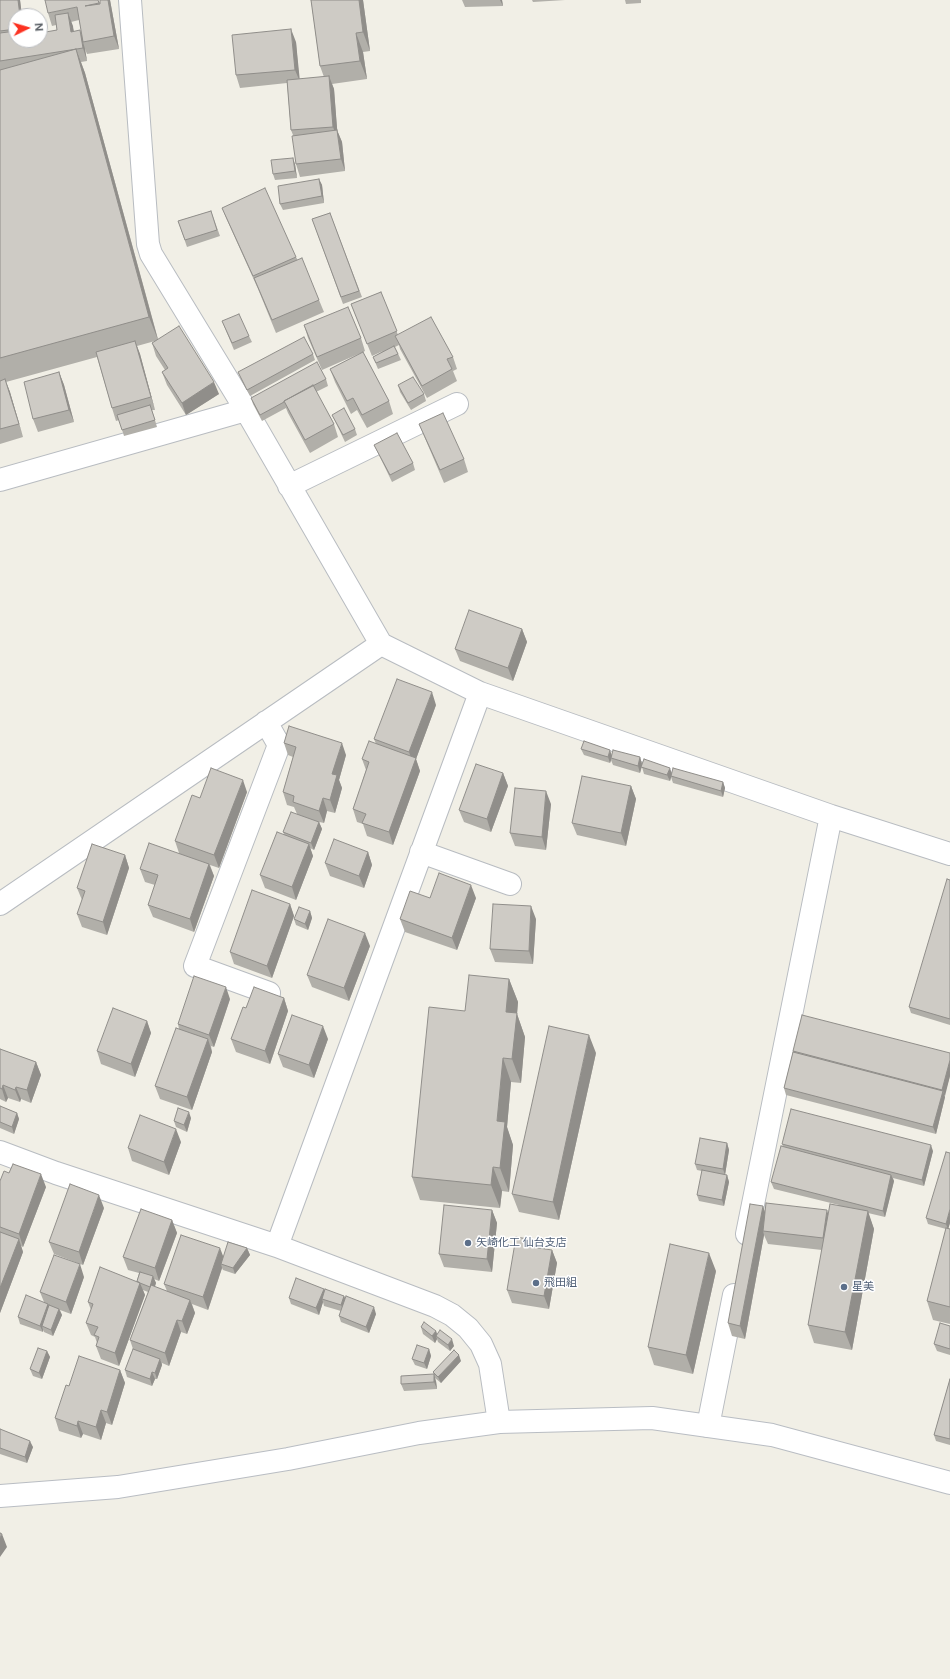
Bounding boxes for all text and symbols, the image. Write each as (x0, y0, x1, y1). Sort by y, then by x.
north arrow (8, 8, 48, 48)
text: N (33, 22, 45, 32)
place label: 矢崎化工 仙台支店 (476, 1236, 567, 1250)
marker: 矢崎化工 仙台支店 (463, 1238, 473, 1248)
place label: 飛田組 (544, 1276, 577, 1290)
marker: 飛田組 (531, 1278, 541, 1288)
place label: 星美 (852, 1280, 874, 1294)
marker: 星美 (839, 1282, 849, 1292)

